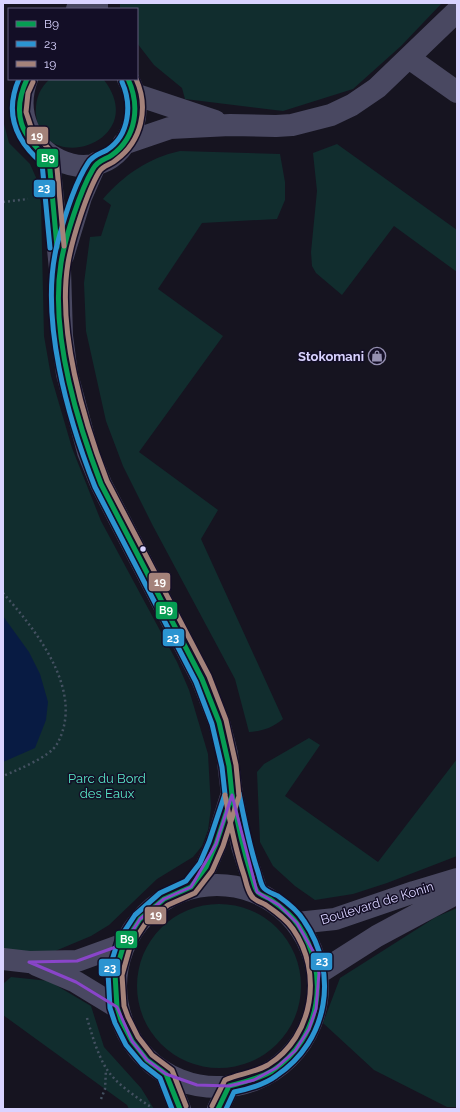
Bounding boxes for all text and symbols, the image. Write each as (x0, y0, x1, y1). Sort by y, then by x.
legend (8, 8, 138, 80)
text: B9 (44, 17, 59, 31)
text: 23 (44, 37, 57, 51)
text: 19 (44, 57, 56, 71)
line badge: 19 (26, 126, 49, 145)
text: 19 (31, 130, 43, 143)
line badge: B9 (36, 148, 59, 168)
text: B9 (41, 152, 55, 165)
line badge: 23 (33, 179, 56, 198)
text: 23 (38, 182, 50, 195)
shop icon: Stokomani (367, 346, 387, 366)
place label: Stokomani (298, 349, 364, 364)
unlabelled marker (138, 544, 148, 554)
line badge: 19 (148, 572, 171, 592)
text: 19 (154, 576, 166, 589)
line badge: B9 (155, 601, 178, 620)
text: B9 (159, 604, 173, 617)
line badge: 23 (162, 628, 185, 647)
text: 23 (167, 632, 179, 645)
park label: Parc du Bord des Eaux (68, 771, 146, 801)
street label: Boulevard de Konin (319, 879, 435, 927)
line badge: 19 (144, 906, 167, 925)
text: 19 (150, 909, 162, 922)
line badge: B9 (115, 930, 138, 949)
text: B9 (120, 933, 134, 946)
line badge: 23 (310, 952, 333, 971)
text: 23 (316, 955, 328, 968)
line badge: 23 (98, 958, 121, 977)
text: 23 (104, 962, 116, 975)

